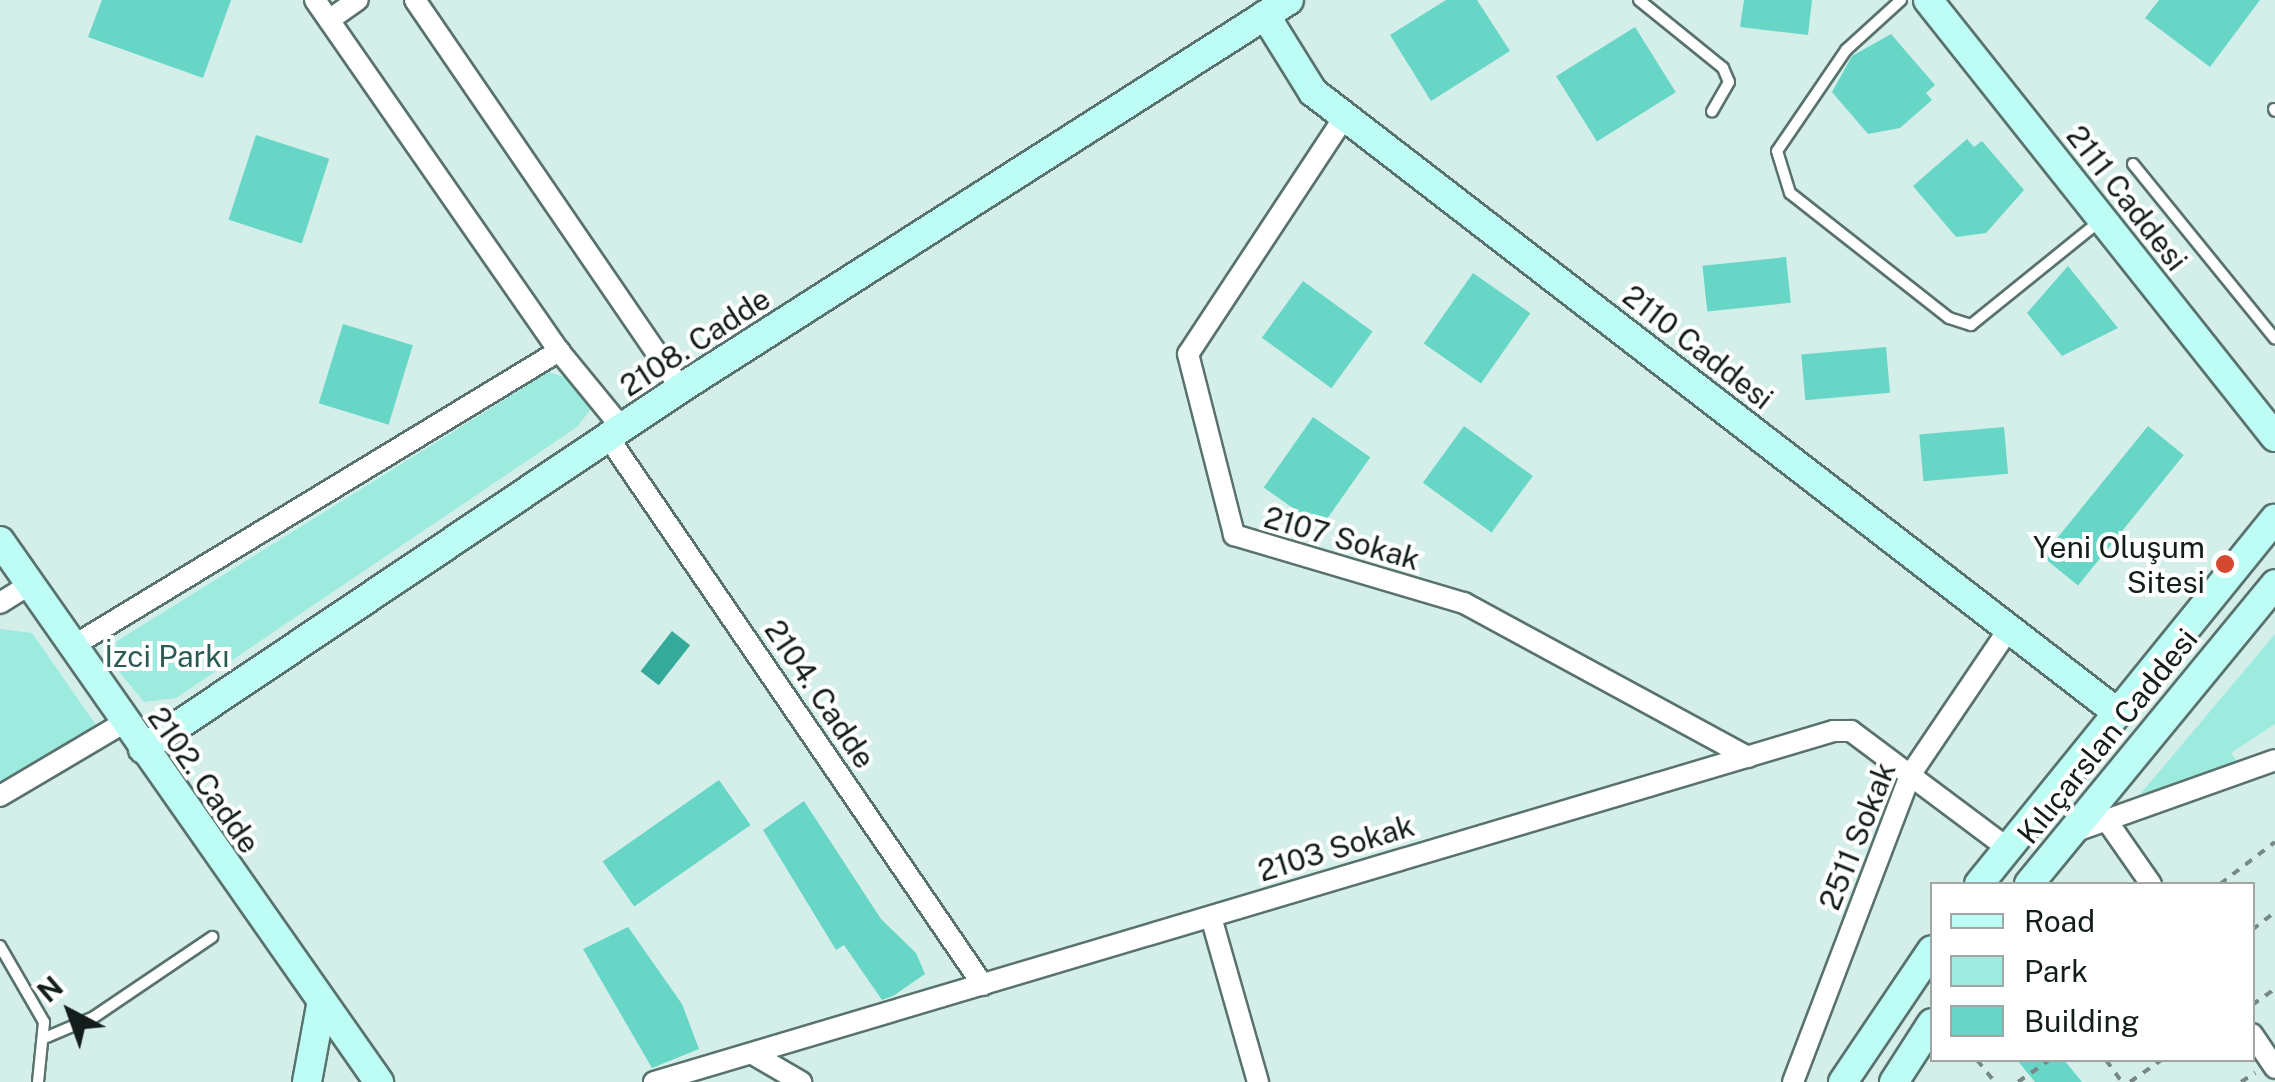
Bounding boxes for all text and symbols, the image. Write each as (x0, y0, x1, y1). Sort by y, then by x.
street label: 2111 Caddesi (2059, 118, 2195, 278)
street label: 2110 Caddesi (1616, 277, 1780, 417)
street label: 2108. Cadde (613, 280, 777, 404)
street label: 2107 Sokak (1260, 499, 1424, 577)
place label: Yeni Oluşum Sitesi (2033, 529, 2205, 600)
marker: Yeni Oluşum Sitesi (2214, 553, 2236, 575)
street label: 2104. Cadde (757, 613, 883, 775)
street label: Kılıçarslan Caddesi (2009, 621, 2205, 851)
park label: İzci Parkı (105, 638, 229, 674)
street label: 2102. Cadde (140, 700, 268, 860)
street label: 2511 Sokak (1811, 757, 1903, 915)
street label: 2103 Sokak (1254, 807, 1418, 889)
legend (1930, 882, 2255, 1062)
text: Road (2024, 903, 2095, 939)
text: Park (2024, 953, 2088, 989)
north arrow (20, 962, 120, 1062)
text: N (31, 969, 69, 1009)
text: Building (2024, 1003, 2139, 1039)

